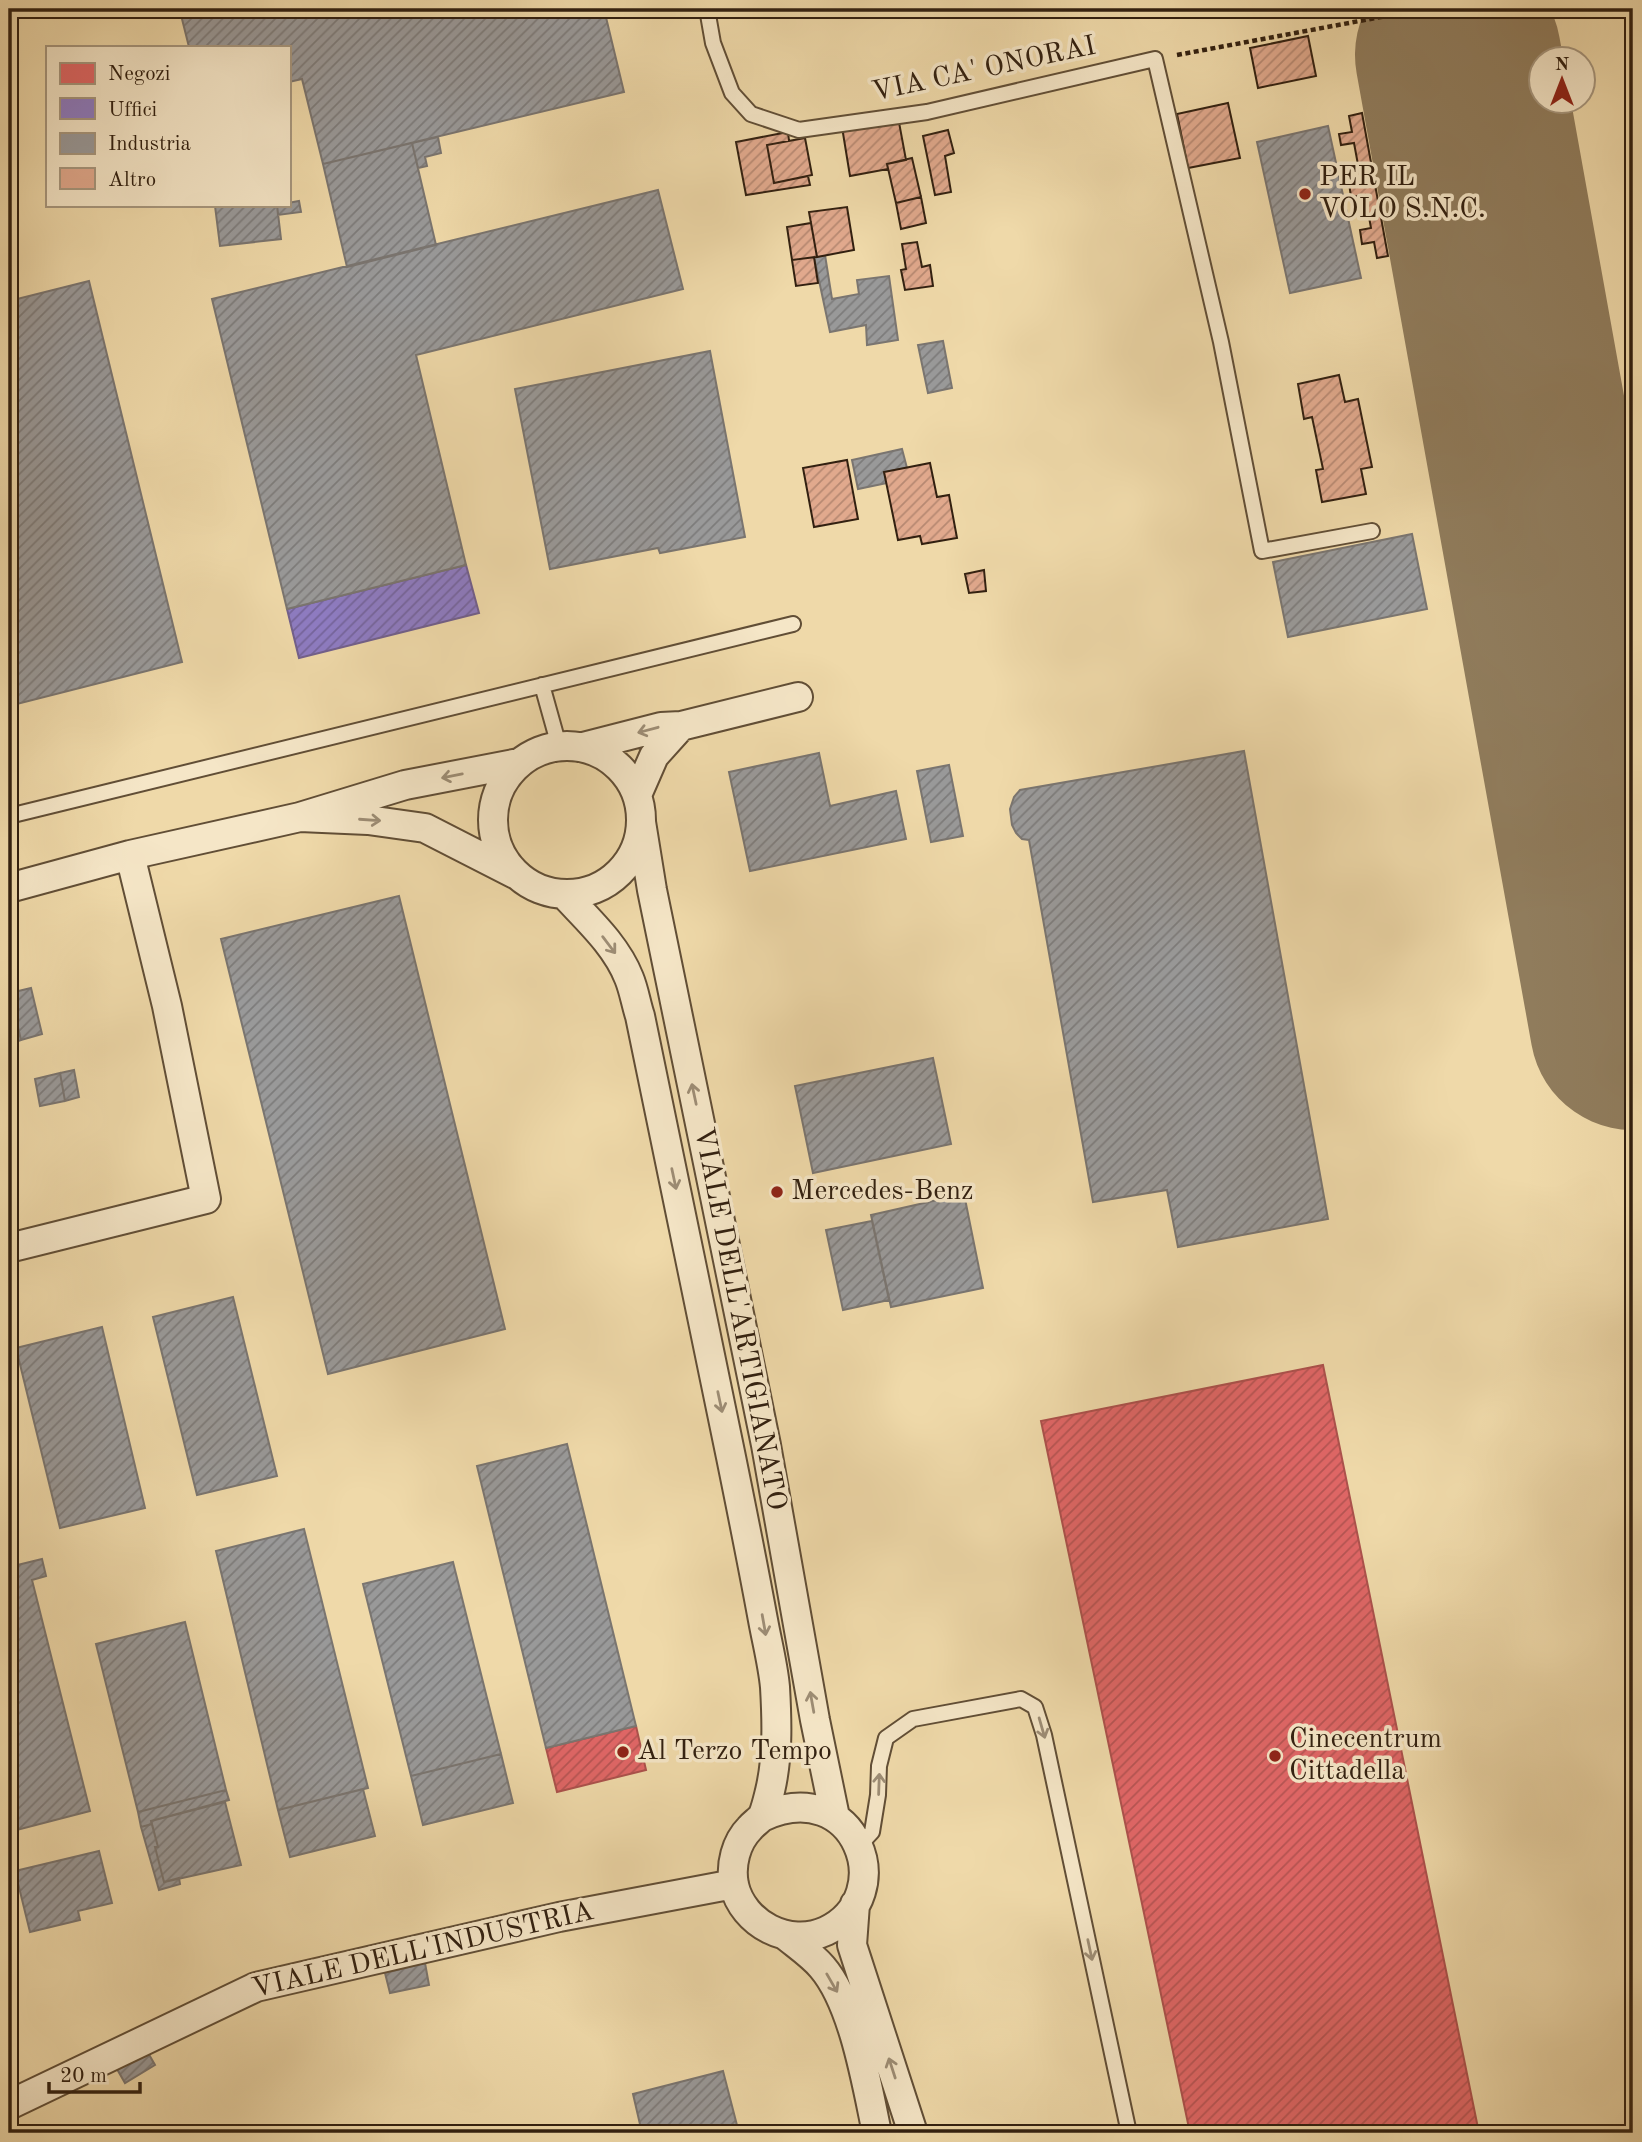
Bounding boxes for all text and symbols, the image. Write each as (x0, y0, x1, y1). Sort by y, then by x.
street label: VIA CA' ONORAI (869, 33, 1099, 107)
legend (46, 46, 290, 206)
north arrow (1526, 46, 1596, 116)
text: N (1555, 56, 1570, 75)
text: Negozi (108, 64, 171, 85)
text: Uffici (108, 100, 157, 121)
text: Industria (108, 134, 191, 155)
place label: PER IL VOLO S.N.C. (1319, 164, 1486, 224)
text: Altro (108, 170, 156, 191)
marker: PER IL VOLO S.N.C. (1297, 186, 1313, 202)
one-way arrow (637, 725, 659, 738)
one-way arrow (441, 769, 464, 783)
one-way arrow (358, 814, 381, 827)
one-way arrow (601, 936, 616, 955)
one-way arrow (687, 1083, 701, 1106)
street label: VIALE DELL'ARTIGIANATO (688, 1125, 790, 1513)
one-way arrow (667, 1167, 681, 1190)
place label: Mercedes-Benz (791, 1178, 974, 1206)
marker: Mercedes-Benz (769, 1184, 785, 1200)
one-way arrow (713, 1390, 727, 1413)
one-way arrow (758, 1613, 771, 1636)
one-way arrow (804, 1691, 818, 1714)
one-way arrow (1036, 1717, 1049, 1739)
place label: Cinecentrum Cittadella (1289, 1726, 1442, 1786)
place label: Al Terzo Tempo (637, 1738, 832, 1766)
marker: Al Terzo Tempo (615, 1744, 631, 1760)
marker: Cinecentrum Cittadella (1267, 1748, 1283, 1764)
one-way arrow (872, 1772, 885, 1795)
street label: VIALE DELL'INDUSTRIA (249, 1898, 597, 2004)
one-way arrow (1083, 1938, 1097, 1961)
one-way arrow (825, 1973, 839, 1993)
scale bar (49, 2051, 140, 2095)
one-way arrow (885, 2058, 897, 2080)
text: 20 m (60, 2066, 107, 2087)

